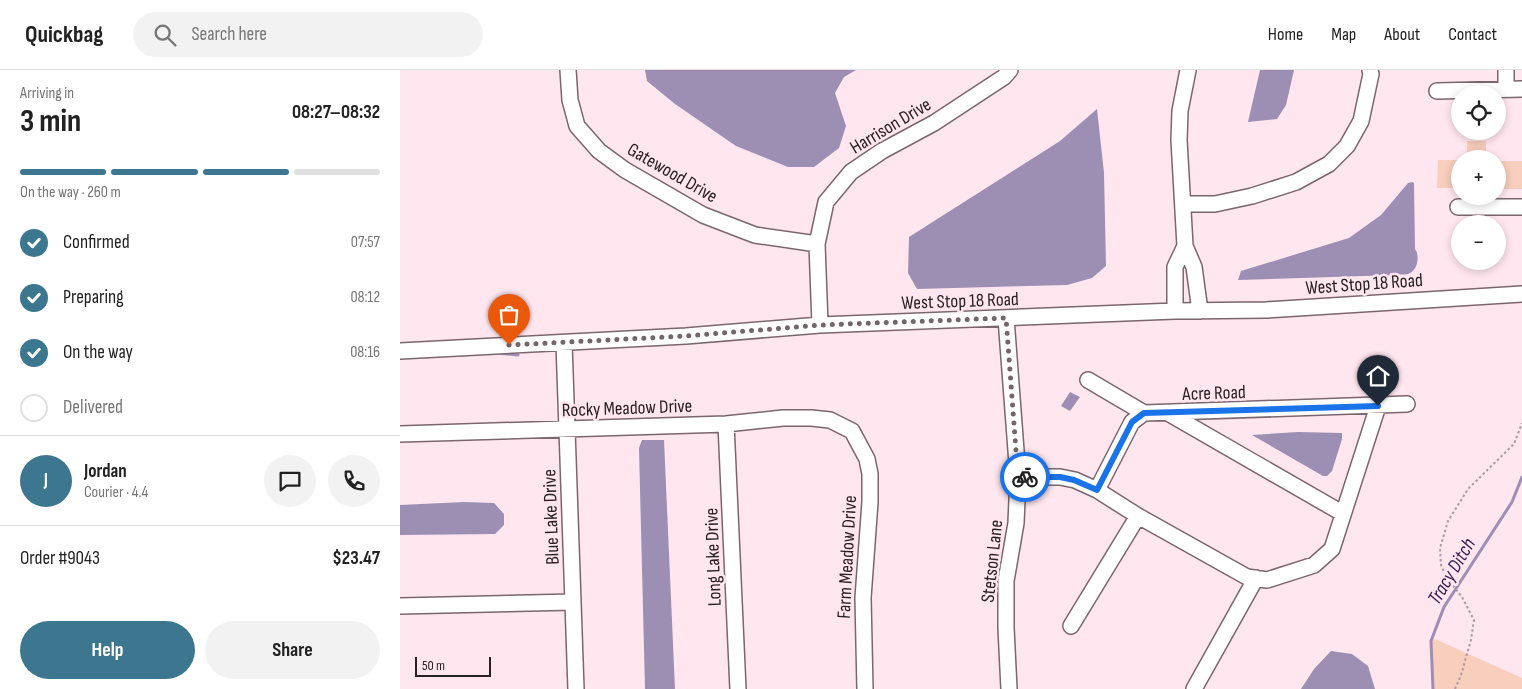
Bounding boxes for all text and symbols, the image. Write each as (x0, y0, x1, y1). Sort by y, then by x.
search box (133, 12, 483, 57)
text: Quickbag (25, 20, 103, 49)
icon: search (151, 21, 179, 49)
text: Search here (191, 23, 267, 46)
text: Home (1268, 24, 1303, 45)
text: Map (1331, 24, 1356, 45)
text: About (1384, 24, 1420, 45)
text: Contact (1448, 24, 1497, 45)
text: Arriving in (20, 84, 74, 103)
map controls (1451, 85, 1506, 270)
button: locate (1451, 85, 1506, 140)
street label: Harrison Drive (846, 93, 935, 159)
text: 08:27–08:32 (292, 101, 380, 124)
text: 3 min (20, 102, 81, 141)
street label: Gatewood Drive (623, 138, 721, 208)
button: + (1451, 150, 1506, 205)
text: On the way · 260 m (20, 183, 121, 202)
button: − (1451, 215, 1506, 270)
icon: check (20, 229, 48, 257)
text: Confirmed (63, 231, 130, 254)
text: 07:57 (351, 233, 380, 252)
street label: West Stop 18 Road (1305, 269, 1424, 300)
icon: check (20, 284, 48, 312)
text: Preparing (63, 286, 124, 309)
text: 08:12 (350, 288, 380, 307)
street label: West Stop 18 Road (901, 288, 1019, 315)
pin (488, 294, 530, 345)
icon: bag (495, 301, 523, 329)
icon: check (20, 339, 48, 367)
text: On the way (63, 341, 133, 364)
text: 08:16 (350, 343, 380, 362)
pin (1357, 355, 1399, 406)
icon: home (1364, 362, 1392, 390)
street label: Acre Road (1181, 381, 1246, 406)
street label: Rocky Meadow Drive (561, 395, 693, 422)
text: Delivered (63, 396, 123, 419)
courier (1000, 452, 1050, 502)
button: chat (264, 455, 316, 507)
button: phone (328, 455, 380, 507)
text: Jordan (84, 460, 127, 483)
icon: bike (1011, 463, 1039, 491)
text: J (44, 469, 48, 492)
street label: Blue Lake Drive (538, 469, 565, 565)
text: Courier · 4.4 (84, 483, 148, 502)
street label: Farm Meadow Drive (833, 495, 862, 619)
street label: Long Lake Drive (700, 507, 727, 607)
street label: Stetson Lane (977, 519, 1008, 604)
water label: Tracy Ditch (1423, 534, 1481, 609)
text: Order #9043 (20, 547, 100, 570)
text: $23.47 (332, 547, 380, 570)
button: Help (20, 621, 195, 679)
button: Share (205, 621, 380, 679)
scale bar (415, 654, 491, 677)
text: 50 m (422, 657, 445, 674)

